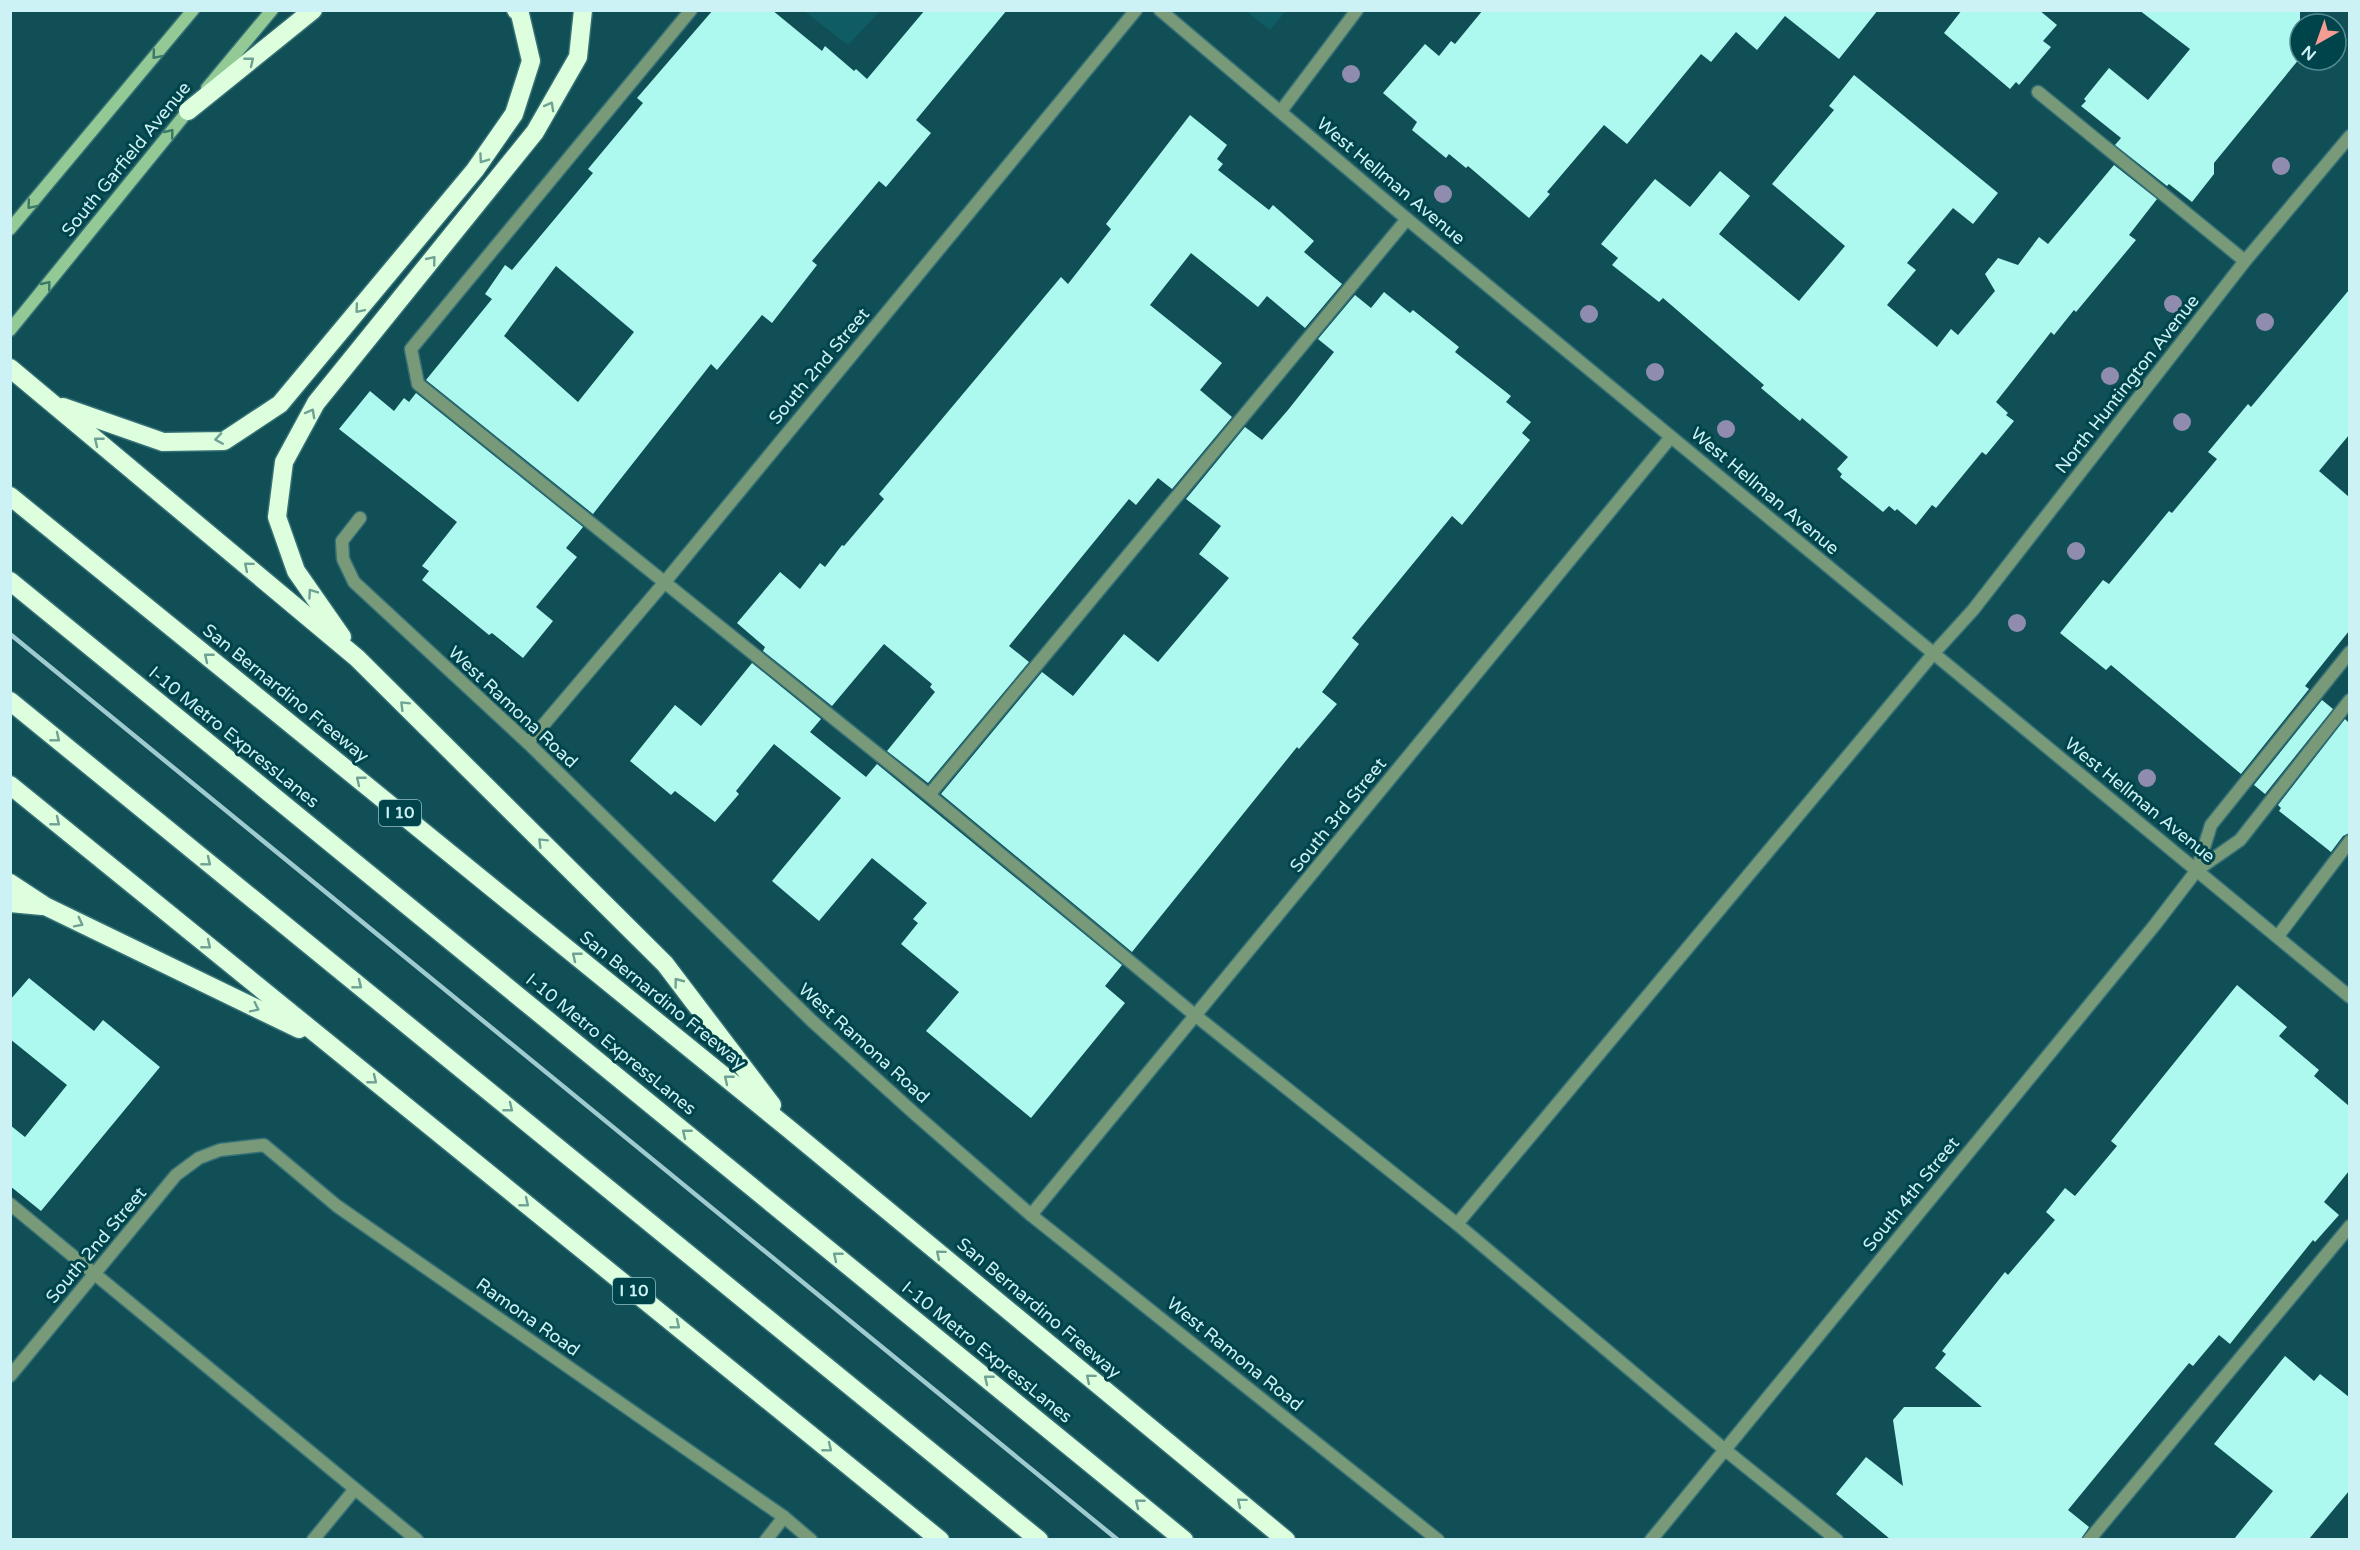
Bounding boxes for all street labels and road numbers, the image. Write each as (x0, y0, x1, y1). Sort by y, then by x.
street label: South Garfield Avenue (57, 77, 195, 241)
street label: West Hellman Avenue (1312, 113, 1470, 249)
street label: North Huntington Avenue (2050, 290, 2204, 478)
street label: South 2nd Street (764, 303, 874, 429)
street label: West Hellman Avenue (1686, 423, 1844, 559)
street label: San Bernardino Freeway (198, 619, 374, 767)
street label: West Ramona Road (444, 641, 582, 773)
street label: I-10 Metro ExpressLanes (144, 661, 324, 813)
street label: West Hellman Avenue (2060, 733, 2220, 867)
street label: South 3rd Street (1285, 753, 1391, 877)
road number: I 10 (379, 800, 421, 826)
street label: San Bernardino Freeway (575, 926, 751, 1074)
street label: I-10 Metro ExpressLanes (521, 968, 701, 1120)
street label: West Ramona Road (794, 978, 934, 1108)
street label: South 4th Street (1858, 1132, 1964, 1256)
street label: South 2nd Street (41, 1182, 151, 1308)
street label: San Bernardino Freeway (952, 1233, 1126, 1383)
street label: Ramona Road (472, 1273, 584, 1361)
street label: I-10 Metro ExpressLanes (897, 1276, 1077, 1428)
road number: I 10 (613, 1278, 655, 1304)
street label: West Ramona Road (1162, 1292, 1308, 1416)

